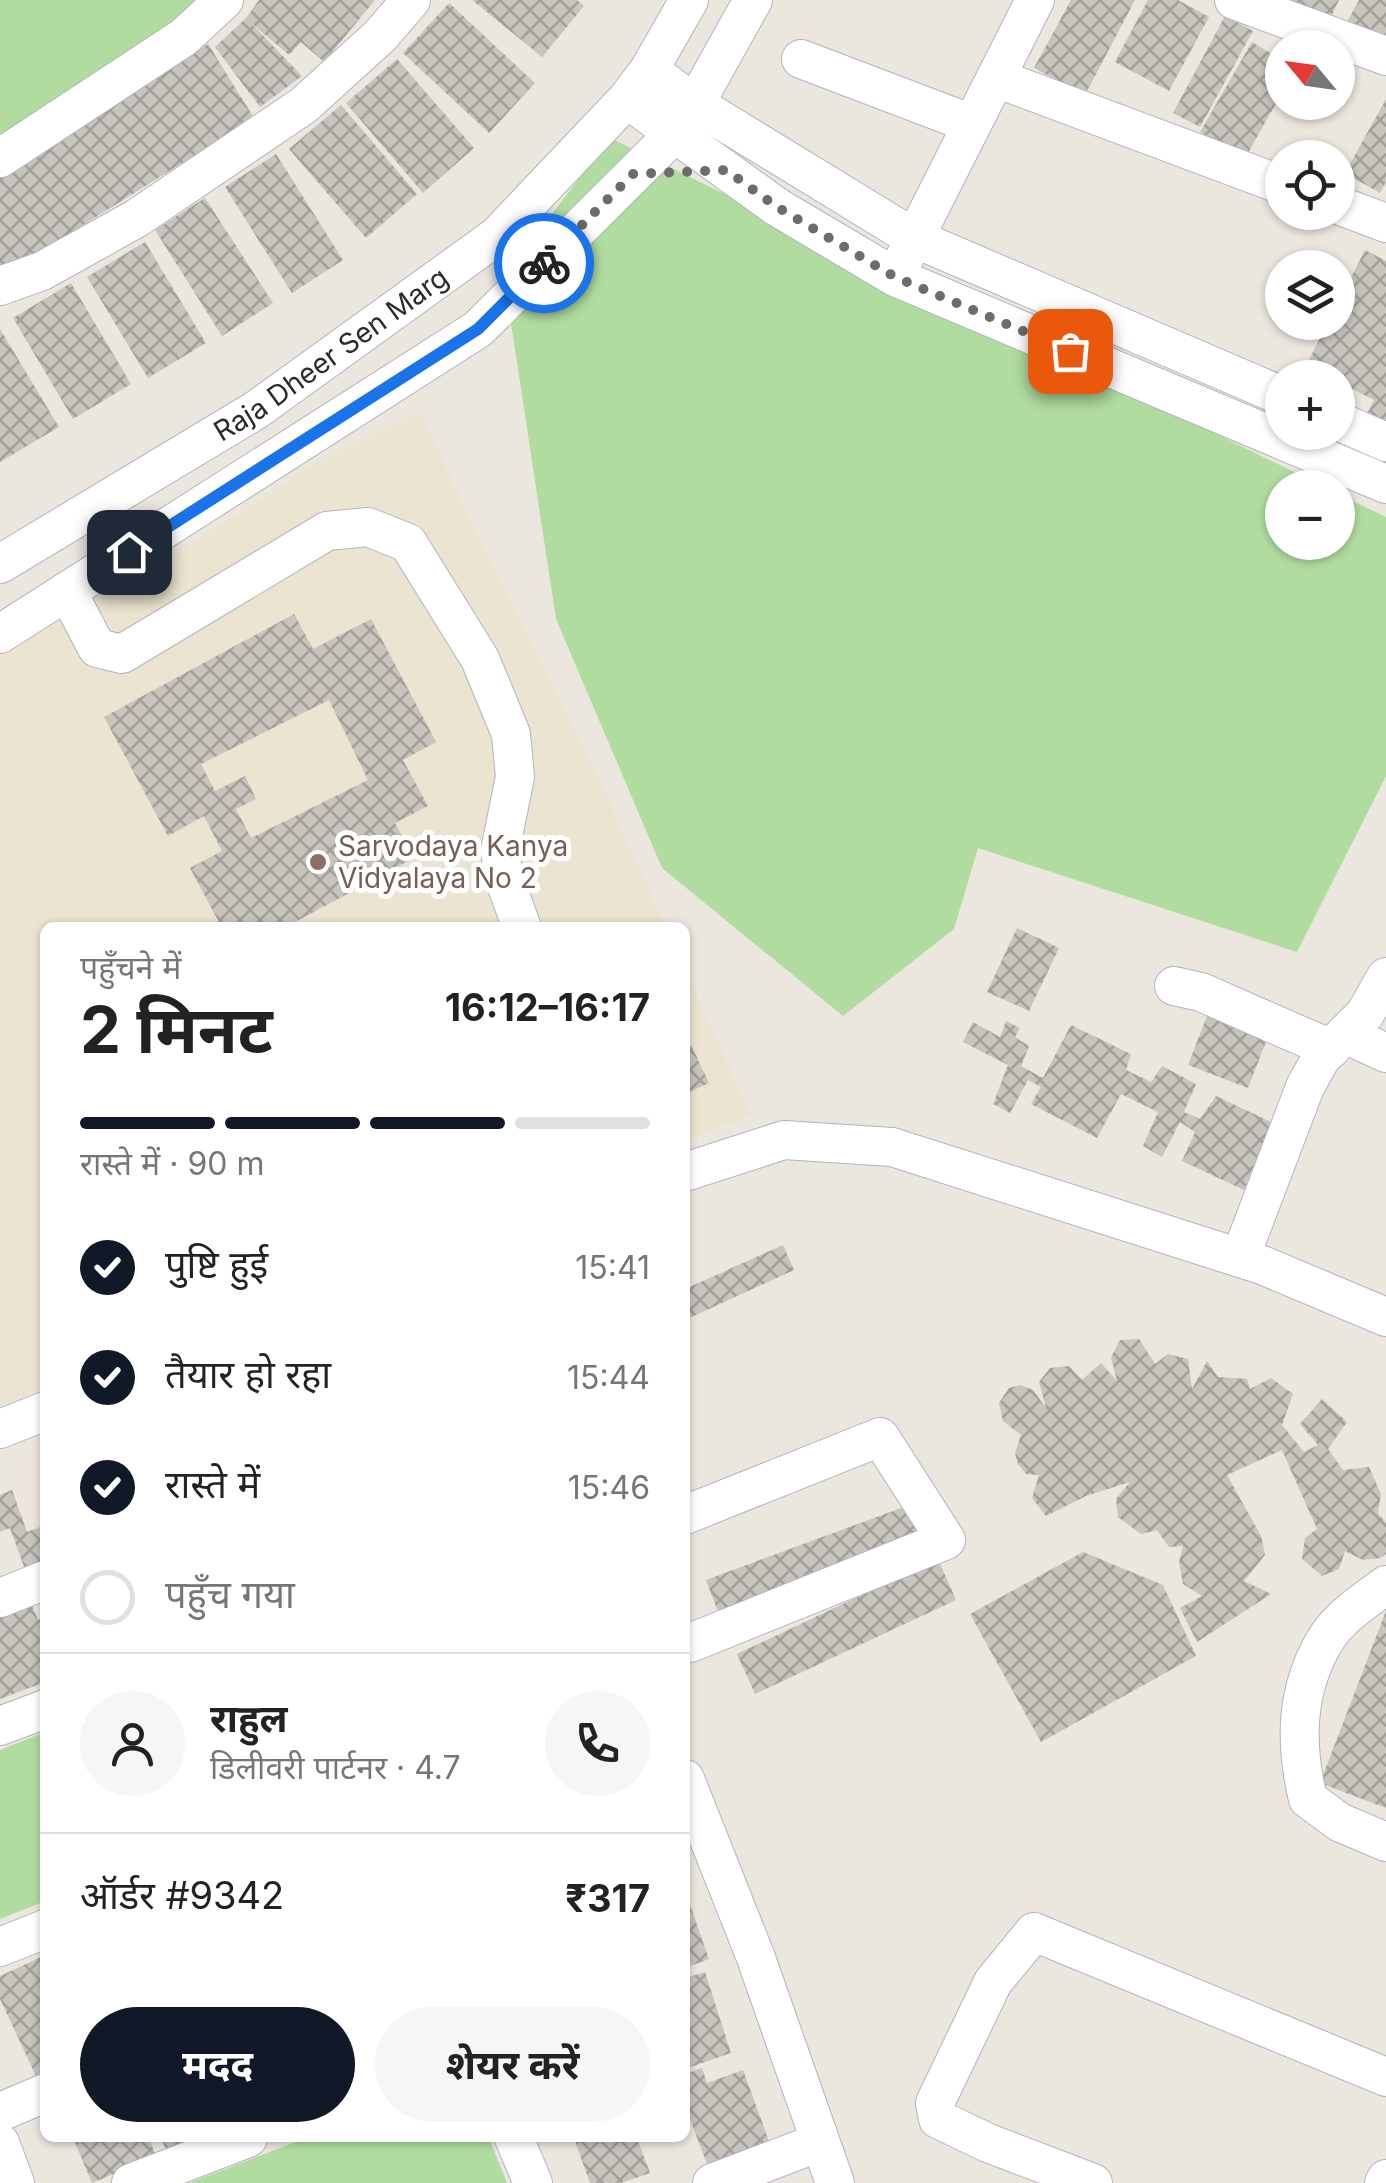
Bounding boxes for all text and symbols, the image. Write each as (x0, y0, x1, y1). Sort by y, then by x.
north arrow (1265, 30, 1355, 120)
map controls (1265, 30, 1355, 560)
button: locate (1265, 140, 1355, 230)
courier (494, 213, 594, 313)
icon: bike (517, 236, 572, 291)
button: layers (1265, 250, 1355, 340)
street label: Raja Dheer Sen Marg (208, 260, 455, 448)
pin (1028, 309, 1113, 394)
icon: bag (1043, 324, 1098, 379)
button: + (1265, 360, 1355, 450)
button: − (1265, 470, 1355, 560)
pin (87, 510, 172, 595)
icon: home (102, 525, 157, 580)
place label: Sarvodaya Kanya Vidyalaya No 2 (338, 829, 568, 895)
marker: Sarvodaya Kanya Vidyalaya No 2 (307, 851, 329, 873)
text: पहुँचने में (80, 948, 181, 987)
text: 16:12–16:17 (445, 984, 650, 1030)
text: 2 मिनट (80, 990, 273, 1069)
text: रास्ते में · 90 m (80, 1144, 264, 1183)
icon: check (80, 1240, 135, 1295)
text: पुष्टि हुई (165, 1241, 268, 1287)
text: 15:41 (575, 1248, 650, 1287)
icon: check (80, 1350, 135, 1405)
text: तैयार हो रहा (165, 1351, 331, 1397)
text: 15:44 (567, 1358, 650, 1397)
icon: check (80, 1460, 135, 1515)
text: रास्ते में (165, 1461, 260, 1507)
text: 15:46 (568, 1468, 650, 1507)
text: पहुँच गया (165, 1571, 295, 1617)
button: person (80, 1691, 185, 1796)
button: phone (545, 1691, 650, 1796)
text: राहुल (210, 1695, 287, 1741)
text: डिलीवरी पार्टनर · 4.7 (210, 1748, 461, 1787)
text: ऑर्डर #9342 (80, 1872, 284, 1918)
text: ₹317 (565, 1875, 650, 1921)
button: मदद (80, 2007, 355, 2122)
button: शेयर करें (375, 2007, 650, 2122)

